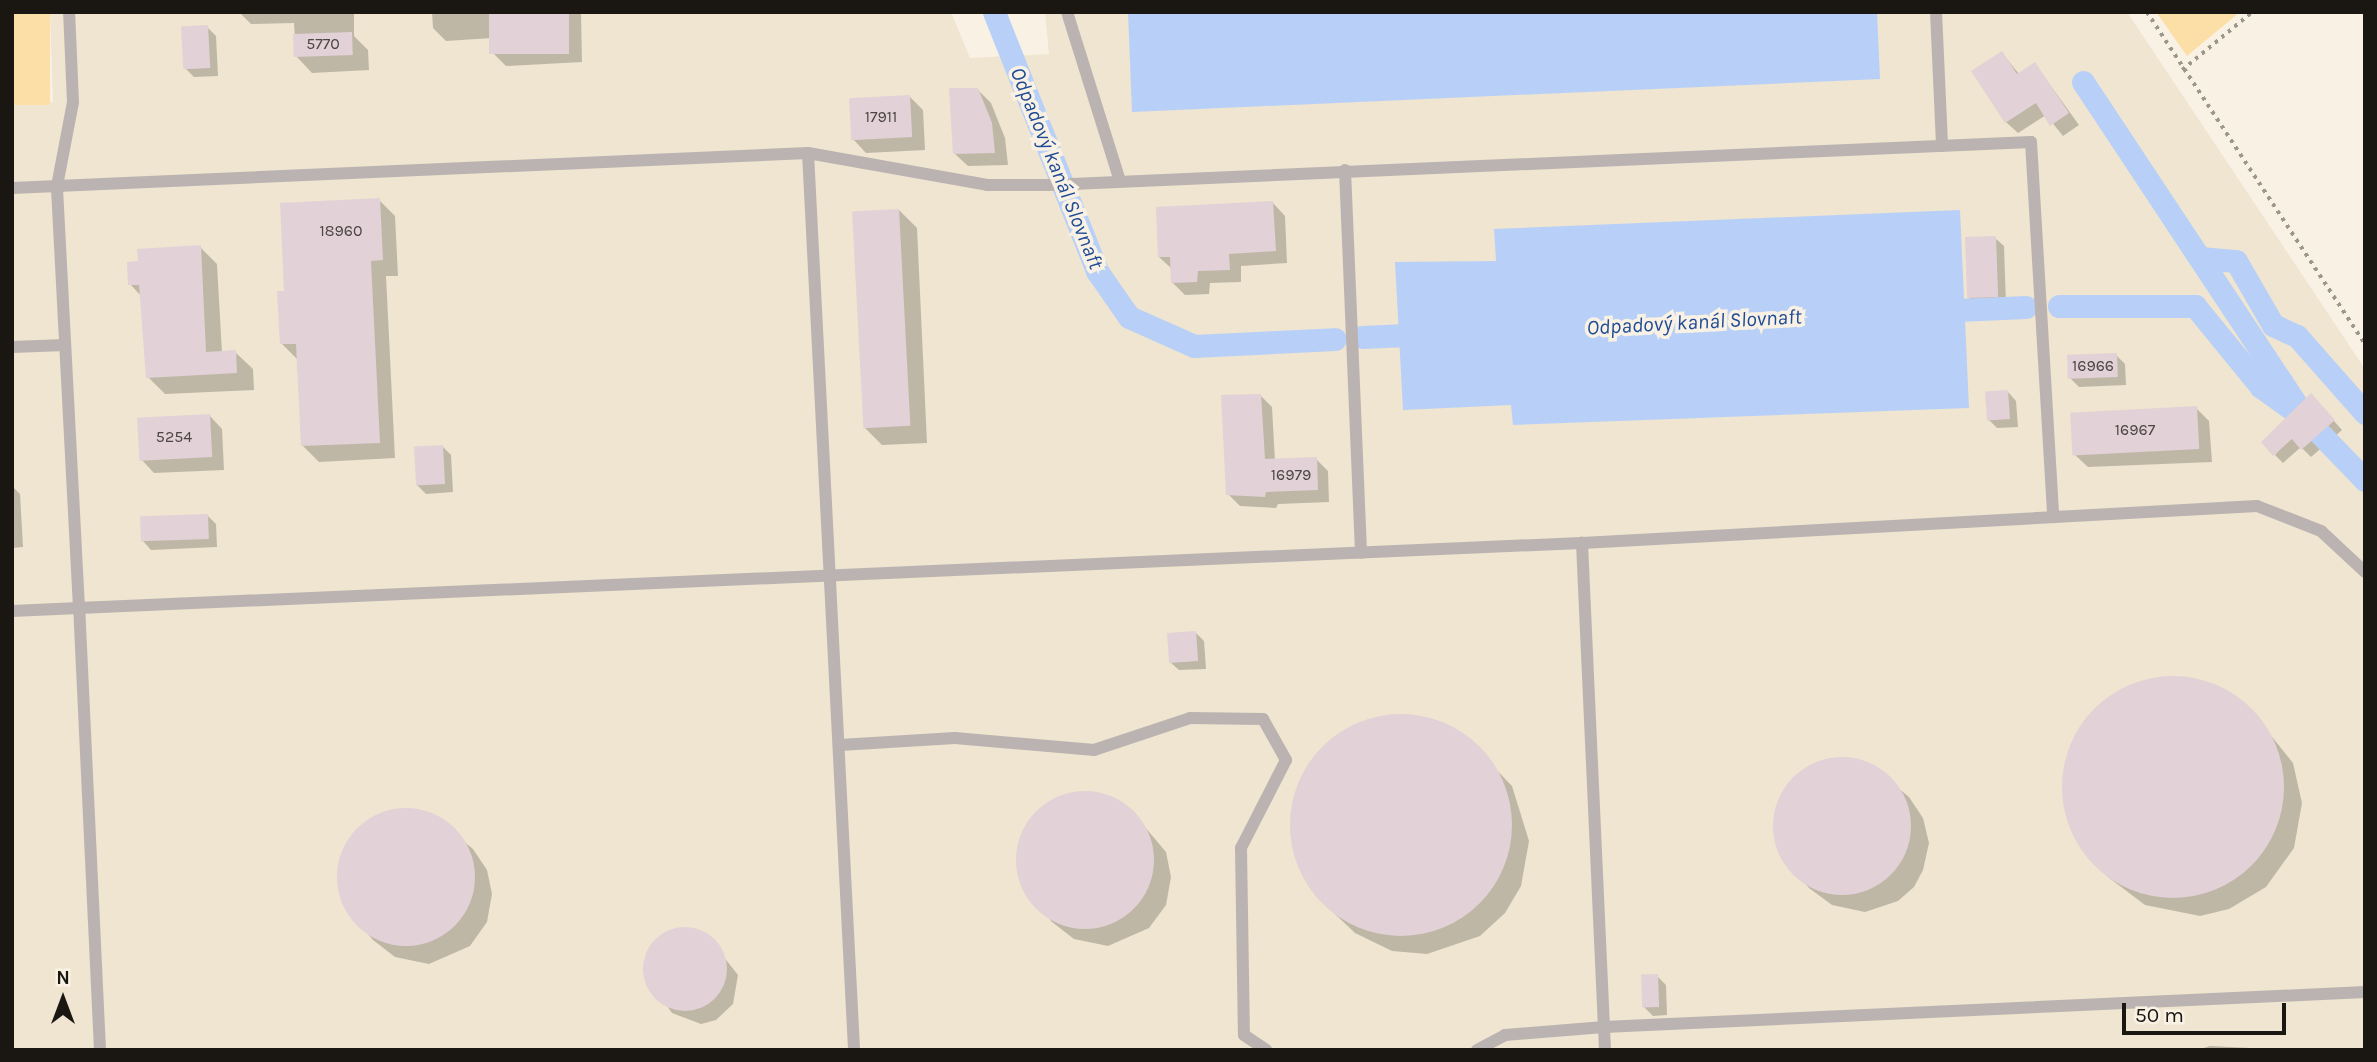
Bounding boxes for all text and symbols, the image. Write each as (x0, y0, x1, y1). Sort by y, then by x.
house number: 5770 (306, 34, 340, 54)
water label: Odpadový kanál Slovnaft (1005, 64, 1109, 272)
house number: 17911 (865, 107, 897, 127)
house number: 18960 (319, 221, 363, 241)
water label: Odpadový kanál Slovnaft (1586, 304, 1802, 340)
house number: 16966 (2072, 356, 2114, 376)
house number: 16967 (2115, 420, 2155, 440)
house number: 5254 (156, 427, 192, 447)
house number: 16979 (1271, 465, 1311, 485)
north arrow (28, 964, 98, 1034)
text: N (56, 967, 70, 989)
scale bar (2125, 988, 2290, 1032)
text: 50 m (2135, 1003, 2184, 1027)

